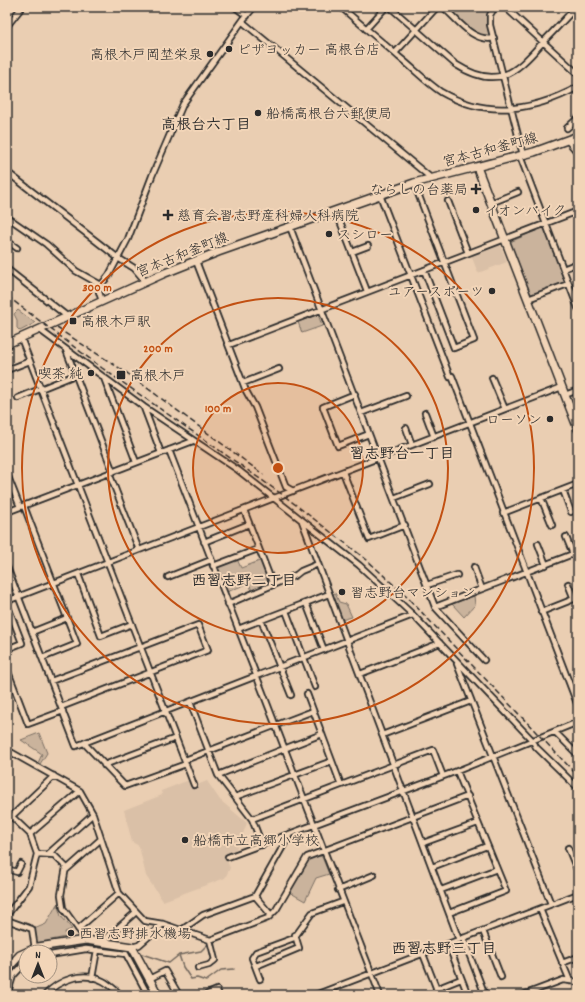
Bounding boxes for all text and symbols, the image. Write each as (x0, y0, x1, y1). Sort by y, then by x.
place label: ピザヨッカー 高根台店 (237, 41, 380, 61)
marker: ピザヨッカー 高根台店 (224, 44, 234, 54)
place label: 高根木戸岡埜栄泉 (90, 46, 202, 66)
marker: 高根木戸岡埜栄泉 (205, 49, 215, 59)
place label: 船橋高根台六郵便局 (266, 105, 392, 125)
marker: 船橋高根台六郵便局 (253, 108, 263, 118)
district label: 高根台六丁目 (161, 115, 251, 137)
street label: 宮本古和釜町線 (441, 129, 540, 173)
place label: ならしの台薬局 (370, 181, 468, 201)
marker: ならしの台薬局 (471, 184, 481, 194)
place label: イオンバイク (484, 202, 566, 222)
marker: イオンバイク (471, 205, 481, 215)
place label: 慈育会習志野産科婦人科病院 (177, 207, 359, 227)
marker: 慈育会習志野産科婦人科病院 (162, 209, 174, 221)
place label: スシロー (337, 226, 393, 246)
street label: 宮本古和釜町線 (134, 228, 232, 283)
marker: スシロー (324, 229, 334, 239)
text: 300 m (82, 280, 112, 297)
place label: ユアースポーツ (388, 283, 484, 303)
marker: ユアースポーツ (487, 286, 497, 296)
place label: 高根木戸駅 (81, 313, 151, 333)
marker: 高根木戸駅 (68, 316, 78, 326)
text: 200 m (143, 341, 173, 358)
place label: 喫茶 純 (38, 365, 83, 385)
place label: 高根木戸 (130, 367, 186, 387)
marker: 喫茶 純 (86, 368, 96, 378)
marker: 高根木戸 (115, 369, 127, 381)
text: 100 m (205, 401, 231, 418)
place label: ローソン (486, 411, 542, 431)
marker: ローソン (545, 414, 555, 424)
district label: 習志野台一丁目 (349, 444, 455, 466)
centre of rings (271, 461, 285, 475)
district label: 西習志野二丁目 (191, 571, 297, 593)
place label: 習志野台マンション (350, 584, 475, 604)
marker: 習志野台マンション (337, 587, 347, 597)
place label: 船橋市立高郷小学校 (193, 832, 319, 852)
marker: 船橋市立高郷小学校 (180, 835, 190, 845)
place label: 西習志野排水機場 (79, 925, 191, 945)
marker: 西習志野排水機場 (66, 928, 76, 938)
district label: 西習志野三丁目 (391, 939, 497, 961)
north arrow (18, 944, 58, 984)
text: N (35, 948, 41, 964)

